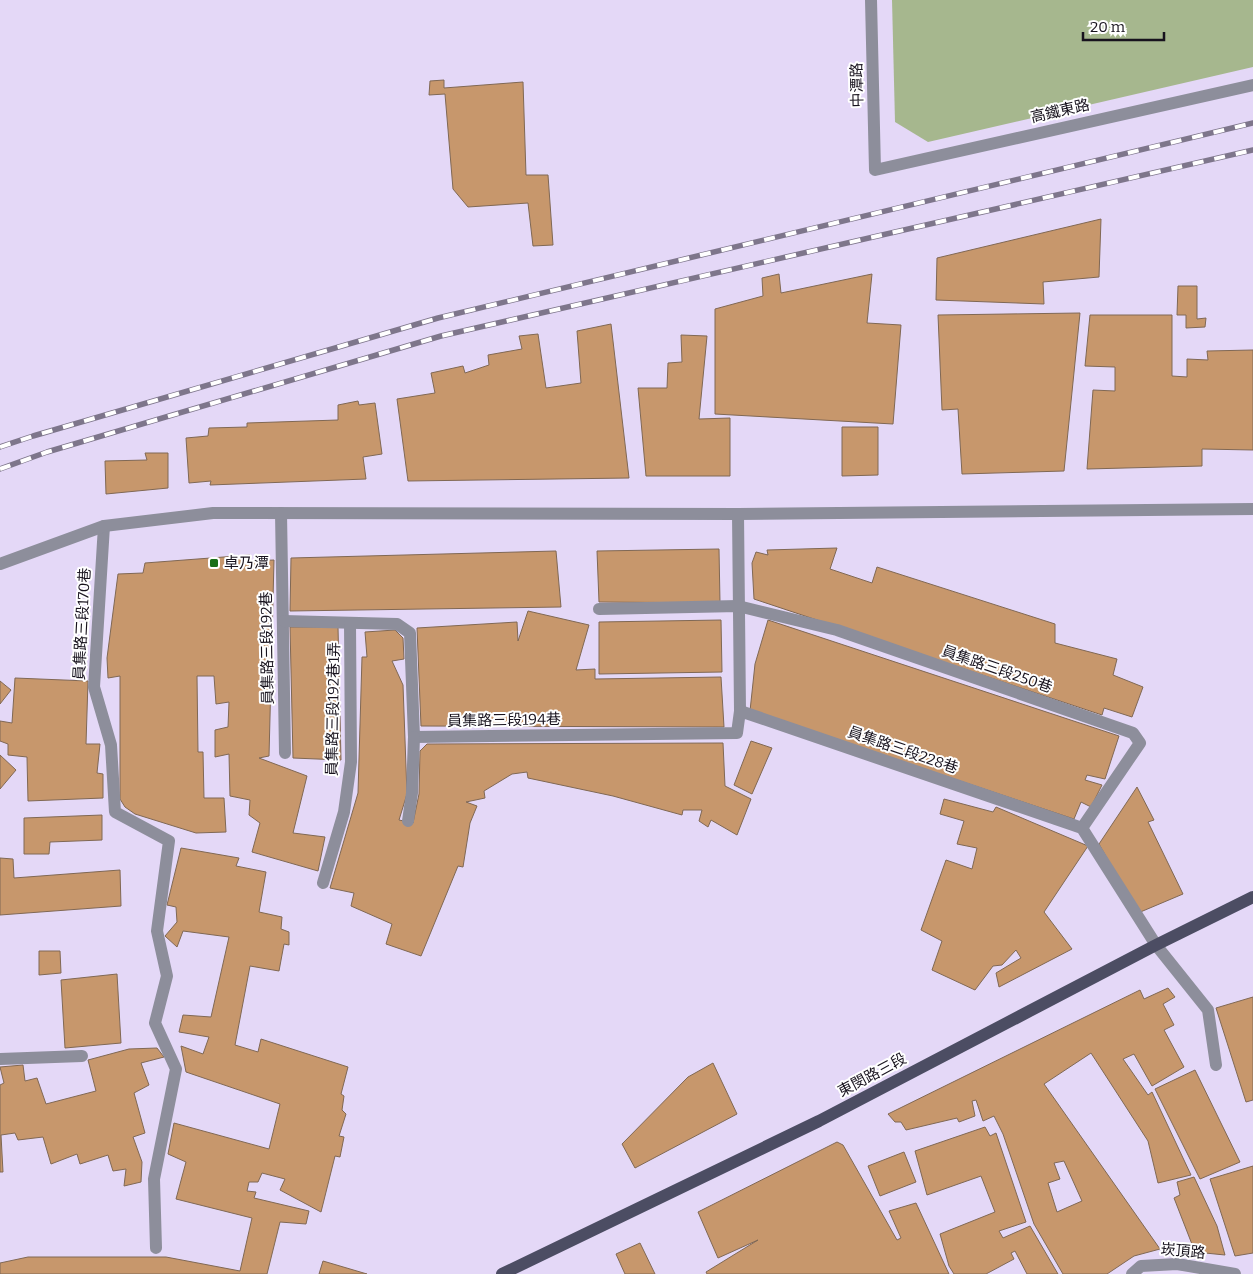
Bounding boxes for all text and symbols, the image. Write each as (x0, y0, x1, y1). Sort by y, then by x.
scale bar (1083, 10, 1164, 42)
text: 20 m (1090, 18, 1126, 36)
street label: 中潭路 (848, 62, 866, 108)
street label: 高鐵東路 (1029, 95, 1091, 127)
place label: 卓乃潭 (224, 554, 269, 572)
marker: 卓乃潭 (208, 557, 220, 569)
street label: 員集路三段170巷 (70, 567, 94, 681)
street label: 員集路三段192巷 (257, 591, 277, 705)
street label: 員集路三段192巷1弄 (323, 642, 343, 776)
street label: 員集路三段250巷 (939, 642, 1055, 696)
street label: 員集路三段194巷 (447, 710, 561, 730)
street label: 員集路三段228巷 (846, 723, 960, 777)
street label: 東閔路三段 (835, 1049, 909, 1101)
street label: 崁頂路 (1160, 1240, 1206, 1262)

